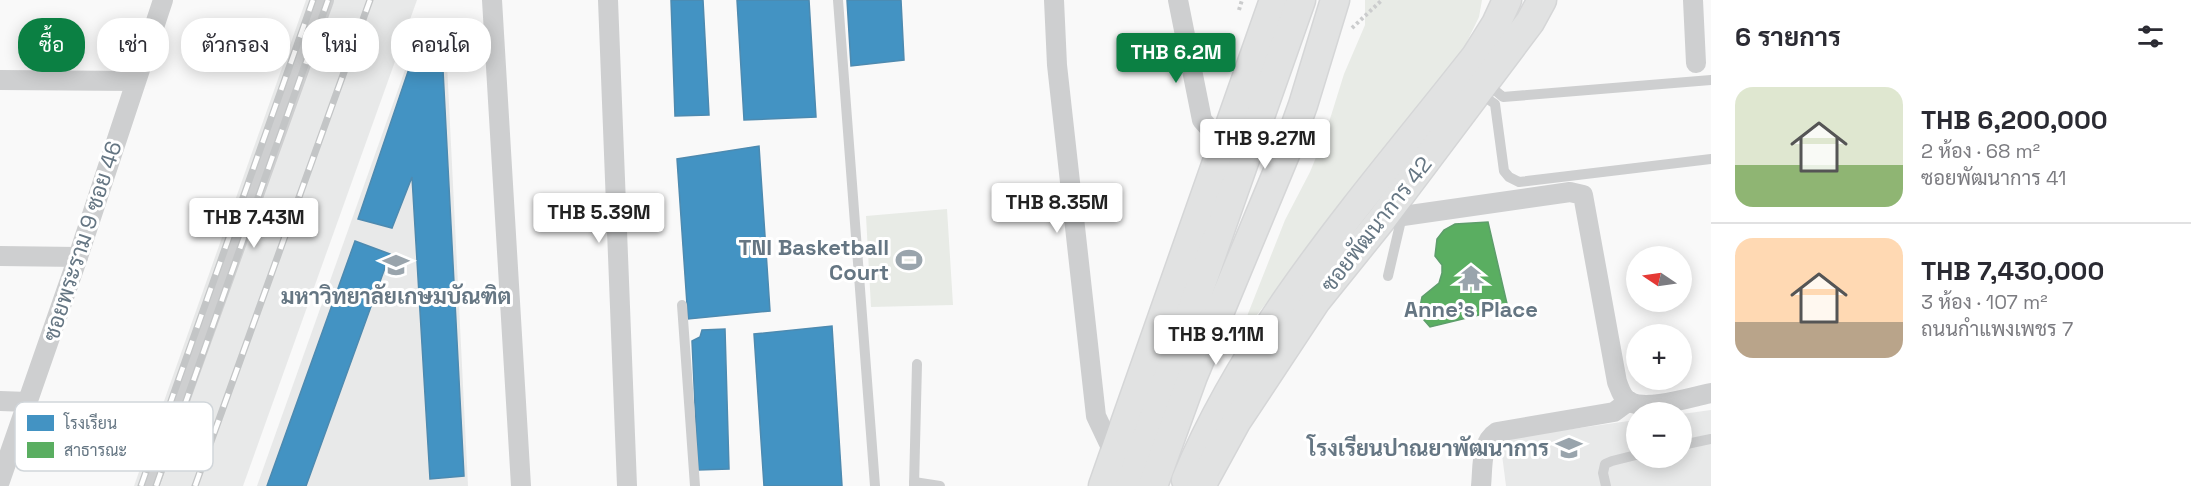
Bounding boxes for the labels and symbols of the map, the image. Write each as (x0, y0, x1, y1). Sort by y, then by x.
pin: THB 6.2M (1114, 33, 1238, 84)
pin: THB 9.27M (1196, 119, 1334, 170)
street label: ซอยพระราม 9 ซอย 46 (36, 137, 128, 345)
street label: ซอยพัฒนาการ 42 (1314, 151, 1438, 297)
pin: THB 8.35M (988, 183, 1126, 234)
pin: THB 5.39M (530, 193, 668, 244)
pin: THB 7.43M (185, 198, 323, 249)
place label: TNI Basketball Court (739, 233, 889, 286)
sports icon: TNI Basketball Court (894, 245, 924, 275)
north arrow (1626, 246, 1692, 312)
school or university icon: มหาวิทยาลัยเกษมบัณฑิต (381, 250, 411, 280)
temple icon: Anne's Place (1456, 263, 1486, 293)
place label: มหาวิทยาลัยเกษมบัณฑิต (281, 282, 511, 310)
place label: Anne's Place (1404, 295, 1538, 323)
pin: THB 9.11M (1147, 315, 1285, 366)
legend (15, 402, 213, 471)
text: โรงเรียน (63, 412, 117, 434)
school or university icon: โรงเรียนปาณยาพัฒนาการ (1554, 433, 1584, 463)
place label: โรงเรียนปาณยาพัฒนาการ (1305, 434, 1549, 462)
text: สาธารณะ (64, 440, 127, 461)

